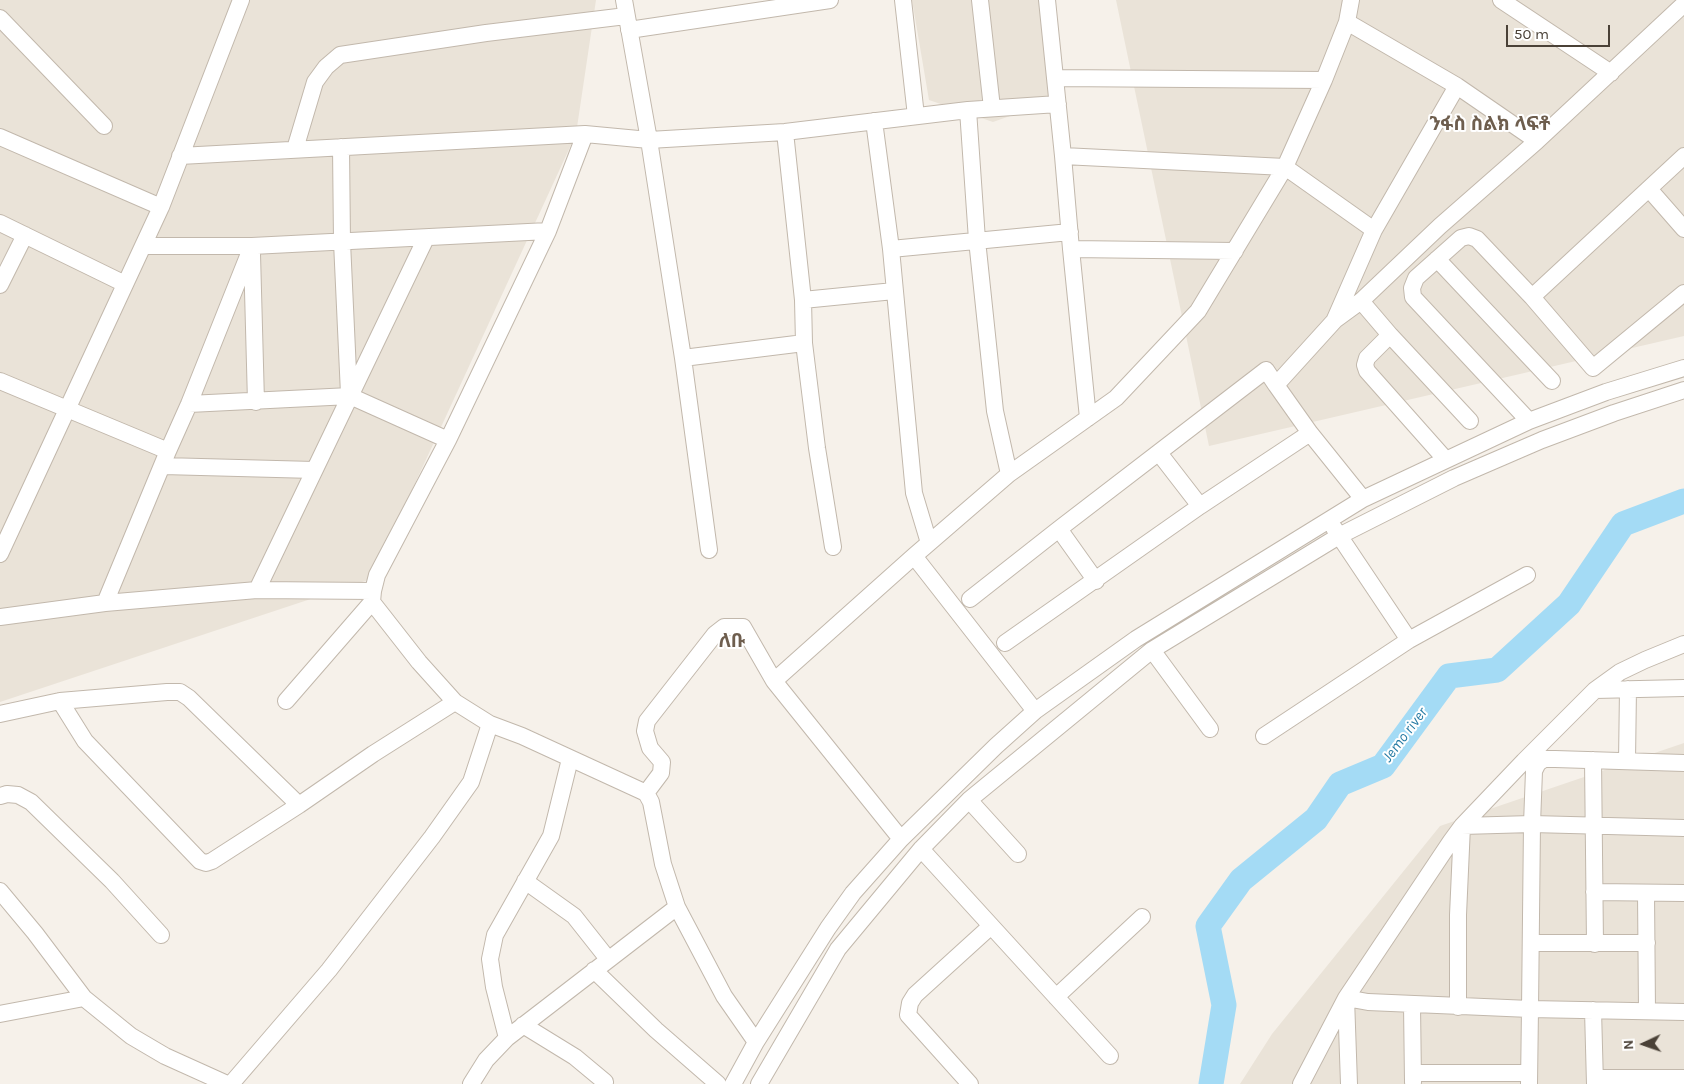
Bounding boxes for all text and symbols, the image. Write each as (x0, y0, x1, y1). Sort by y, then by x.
scale bar (1509, 15, 1613, 47)
text: 50 m (1514, 25, 1549, 43)
district label: ንፋስ ስልክ ላፍቶ (1430, 114, 1550, 136)
district label: ለቡ (719, 631, 745, 653)
water label: Jemo river (1379, 704, 1431, 766)
north arrow (1619, 1019, 1669, 1069)
text: N (1620, 1039, 1637, 1050)

